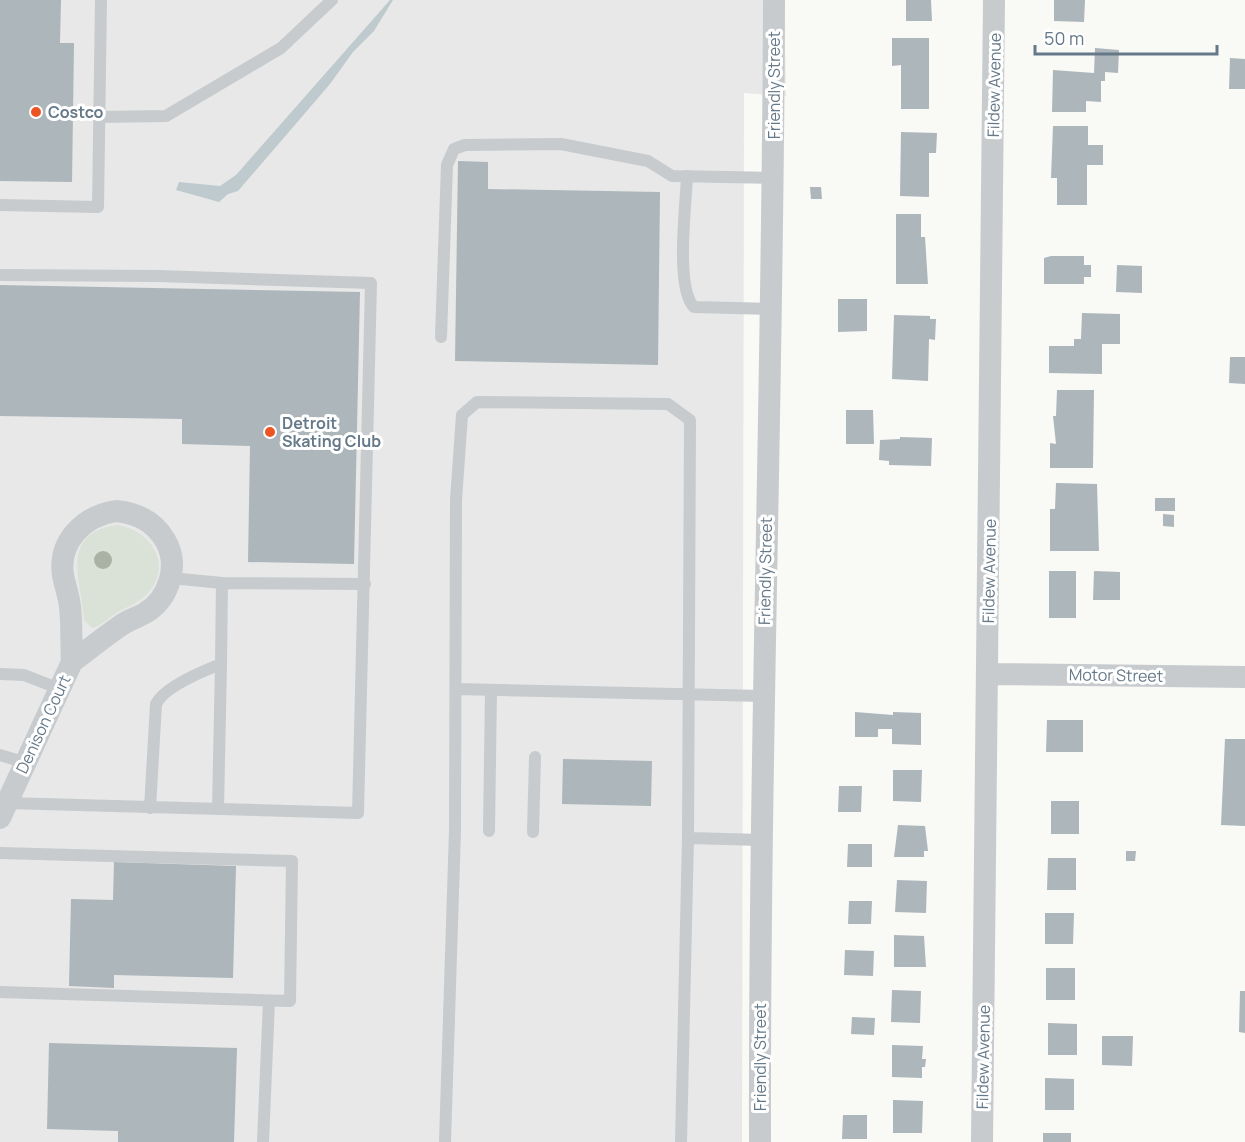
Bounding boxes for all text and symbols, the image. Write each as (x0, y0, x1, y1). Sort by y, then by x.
scale bar (1035, 18, 1216, 56)
text: 50 m (1044, 26, 1084, 50)
street label: Friendly Street (763, 31, 785, 139)
street label: Fildew Avenue (982, 33, 1006, 137)
place label: Costco (48, 101, 104, 123)
marker: Costco (29, 105, 43, 119)
place label: Detroit Skating Club (282, 412, 381, 452)
marker: Detroit Skating Club (263, 425, 277, 439)
street label: Friendly Street (753, 517, 777, 625)
street label: Fildew Avenue (977, 519, 1001, 623)
street label: Motor Street (1069, 663, 1163, 687)
street label: Denison Court (11, 671, 75, 777)
street label: Friendly Street (749, 1003, 771, 1111)
street label: Fildew Avenue (971, 1005, 995, 1109)

